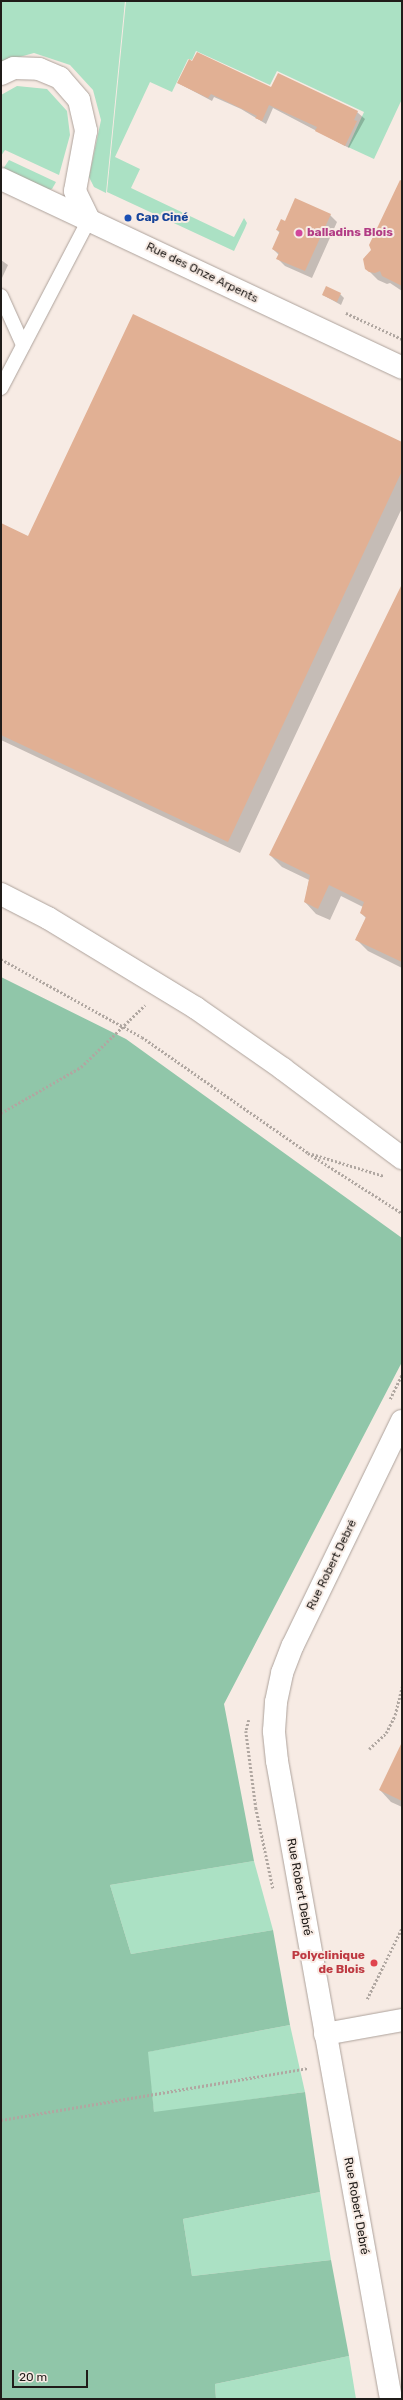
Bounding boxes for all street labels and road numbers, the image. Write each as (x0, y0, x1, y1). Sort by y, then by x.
street label: Rue des Onze Arpents (143, 240, 261, 306)
street label: Rue Robert Debré (304, 1517, 360, 1613)
street label: Rue Robert Debré (283, 1837, 315, 1937)
street label: Rue Robert Debré (340, 2156, 372, 2256)

